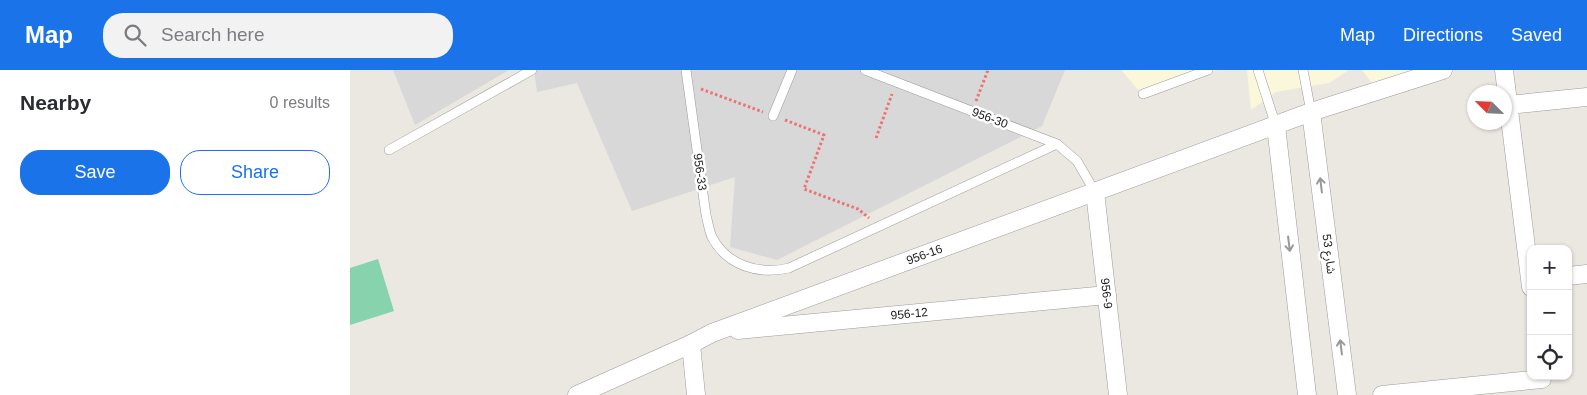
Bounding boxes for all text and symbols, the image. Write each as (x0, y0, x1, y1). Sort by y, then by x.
search box (103, 13, 453, 58)
text: Map (25, 21, 73, 48)
icon: search (121, 21, 149, 49)
text: Search here (161, 24, 265, 45)
text: Map (1340, 25, 1375, 45)
text: Directions (1403, 25, 1483, 45)
text: Saved (1511, 25, 1562, 45)
north arrow (1467, 85, 1512, 130)
text: Nearby (20, 91, 91, 114)
text: 0 results (270, 94, 330, 111)
street label: 956-30 (970, 105, 1010, 131)
button: Save (20, 150, 170, 195)
button: Share (180, 150, 330, 195)
street label: 956-33 (690, 153, 710, 192)
one-way arrow (1316, 178, 1326, 194)
street label: شارع 53 (1318, 233, 1338, 275)
one-way arrow (1284, 236, 1294, 252)
street label: 956-16 (904, 241, 945, 268)
map controls (1527, 245, 1572, 380)
button: + (1527, 245, 1572, 290)
street label: 956-9 (1098, 277, 1115, 310)
button: − (1527, 290, 1572, 335)
street label: 956-12 (890, 305, 929, 322)
button: locate (1527, 335, 1572, 380)
one-way arrow (1336, 339, 1346, 355)

